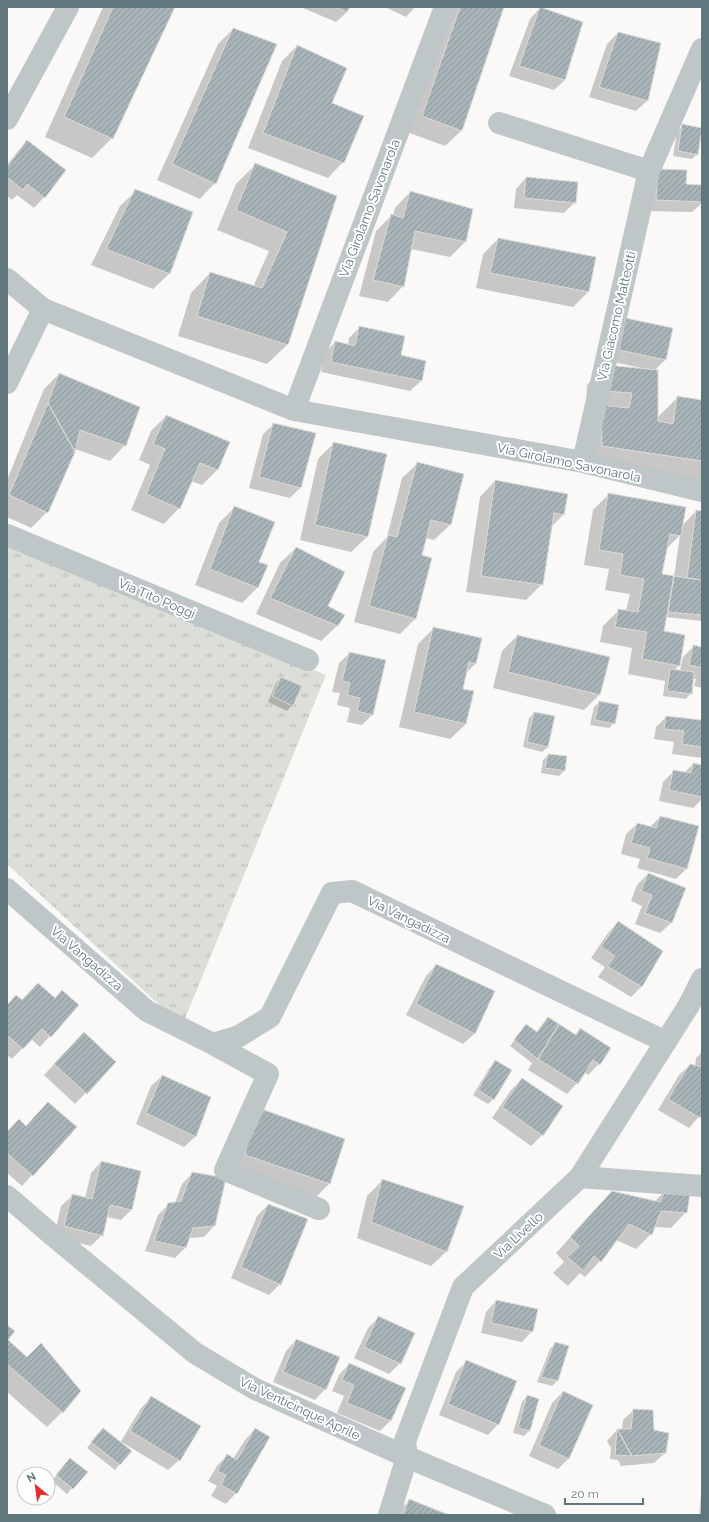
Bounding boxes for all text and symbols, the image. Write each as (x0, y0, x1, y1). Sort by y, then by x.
street label: Via Girolamo Savonarola (336, 137, 403, 279)
street label: Via Giacomo Matteotti (594, 250, 639, 383)
street label: Via Girolamo Savonarola (496, 440, 642, 485)
street label: Via Tito Poggi (116, 575, 198, 621)
street label: Via Vangadizza (365, 893, 453, 946)
street label: Via Vangadizza (48, 923, 126, 994)
street label: Via Livello (491, 1209, 546, 1262)
street label: Via Venticinque Aprile (237, 1374, 363, 1443)
north arrow (16, 1466, 56, 1506)
text: N (25, 1470, 38, 1485)
scale bar (565, 1480, 643, 1506)
text: 20 m (571, 1487, 599, 1501)

